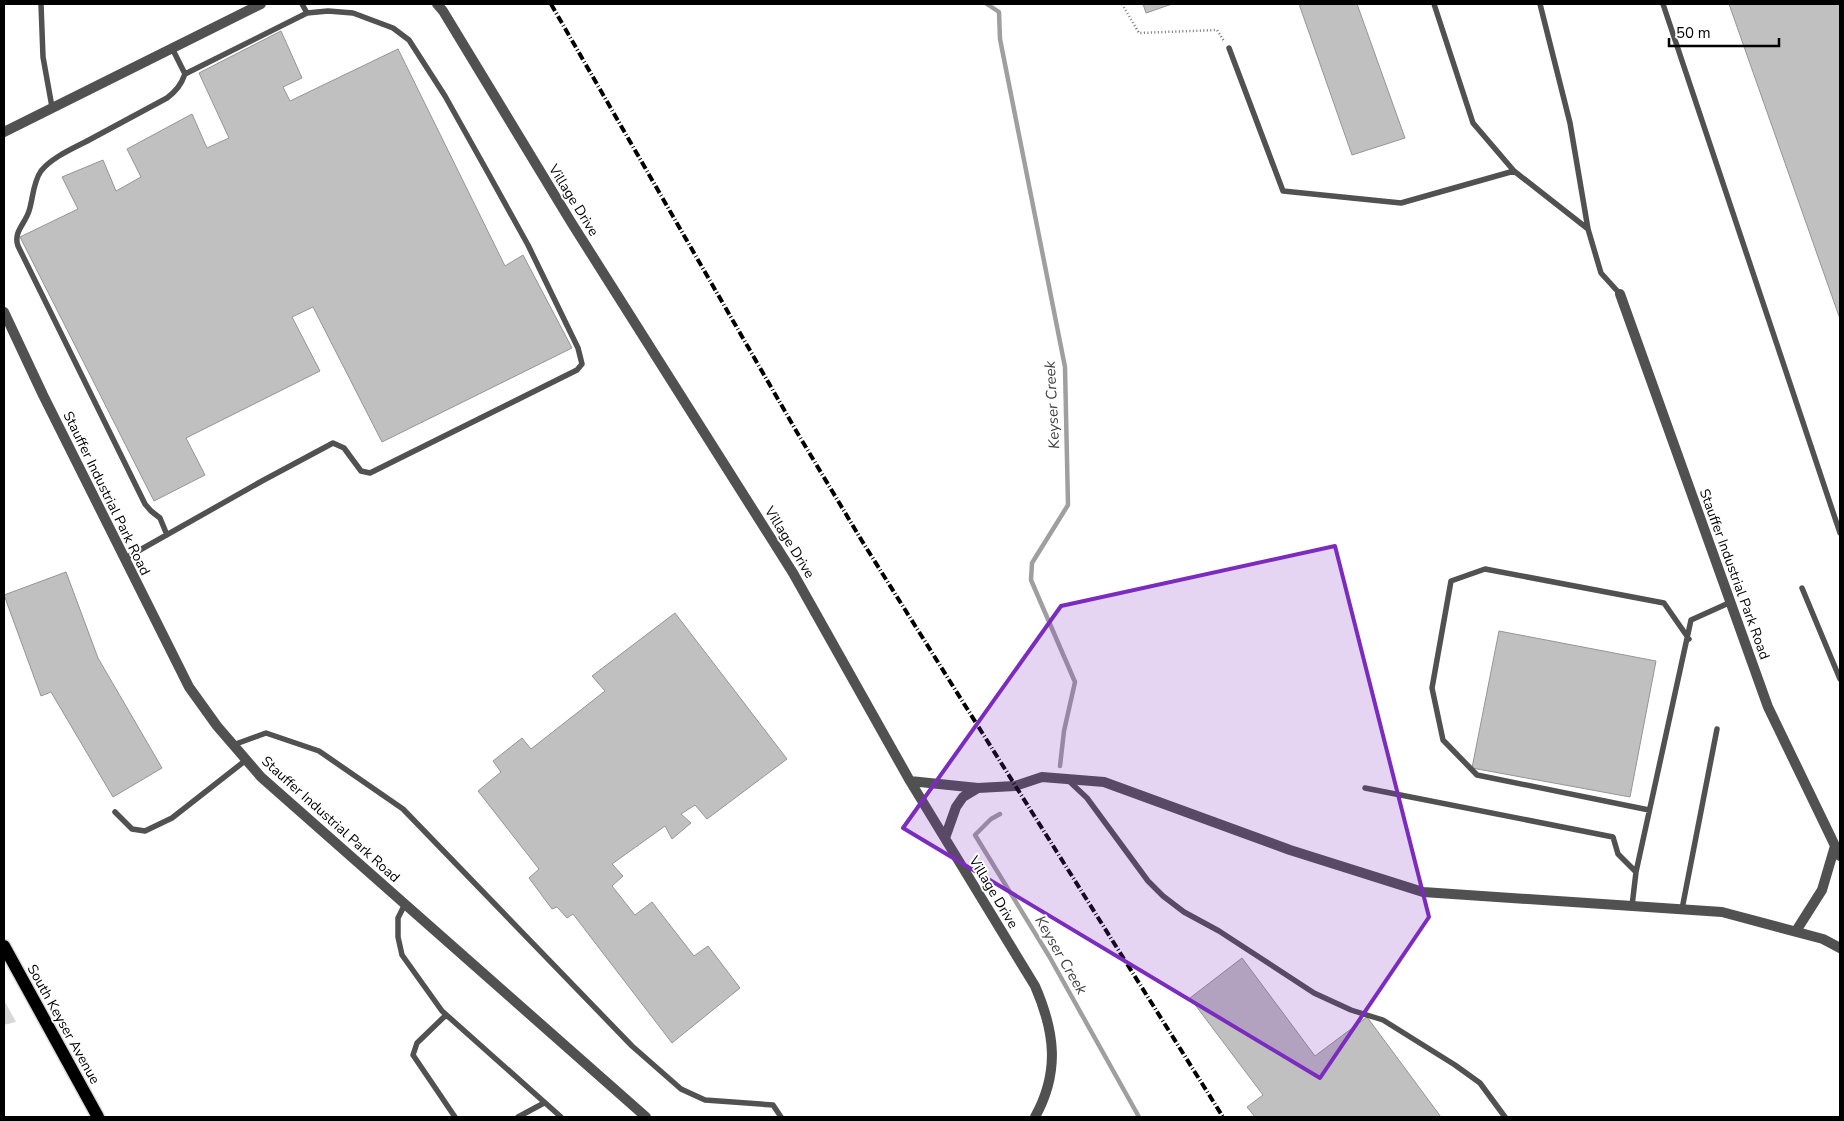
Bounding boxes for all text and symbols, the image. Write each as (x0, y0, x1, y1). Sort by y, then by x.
scale bar (1669, 15, 1779, 47)
text: 50 m (1676, 23, 1711, 43)
street label: Village Drive (544, 160, 603, 240)
water label: Keyser Creek (1040, 360, 1064, 449)
street label: Stauffer Industrial Park Road (58, 408, 155, 578)
street label: Stauffer Industrial Park Road (1695, 486, 1774, 662)
street label: Village Drive (760, 502, 819, 582)
street label: Stauffer Industrial Park Road (257, 752, 404, 887)
street label: Village Drive (964, 852, 1023, 932)
water label: Keyser Creek (1030, 912, 1092, 998)
street label: South Keyser Avenue (23, 961, 104, 1088)

